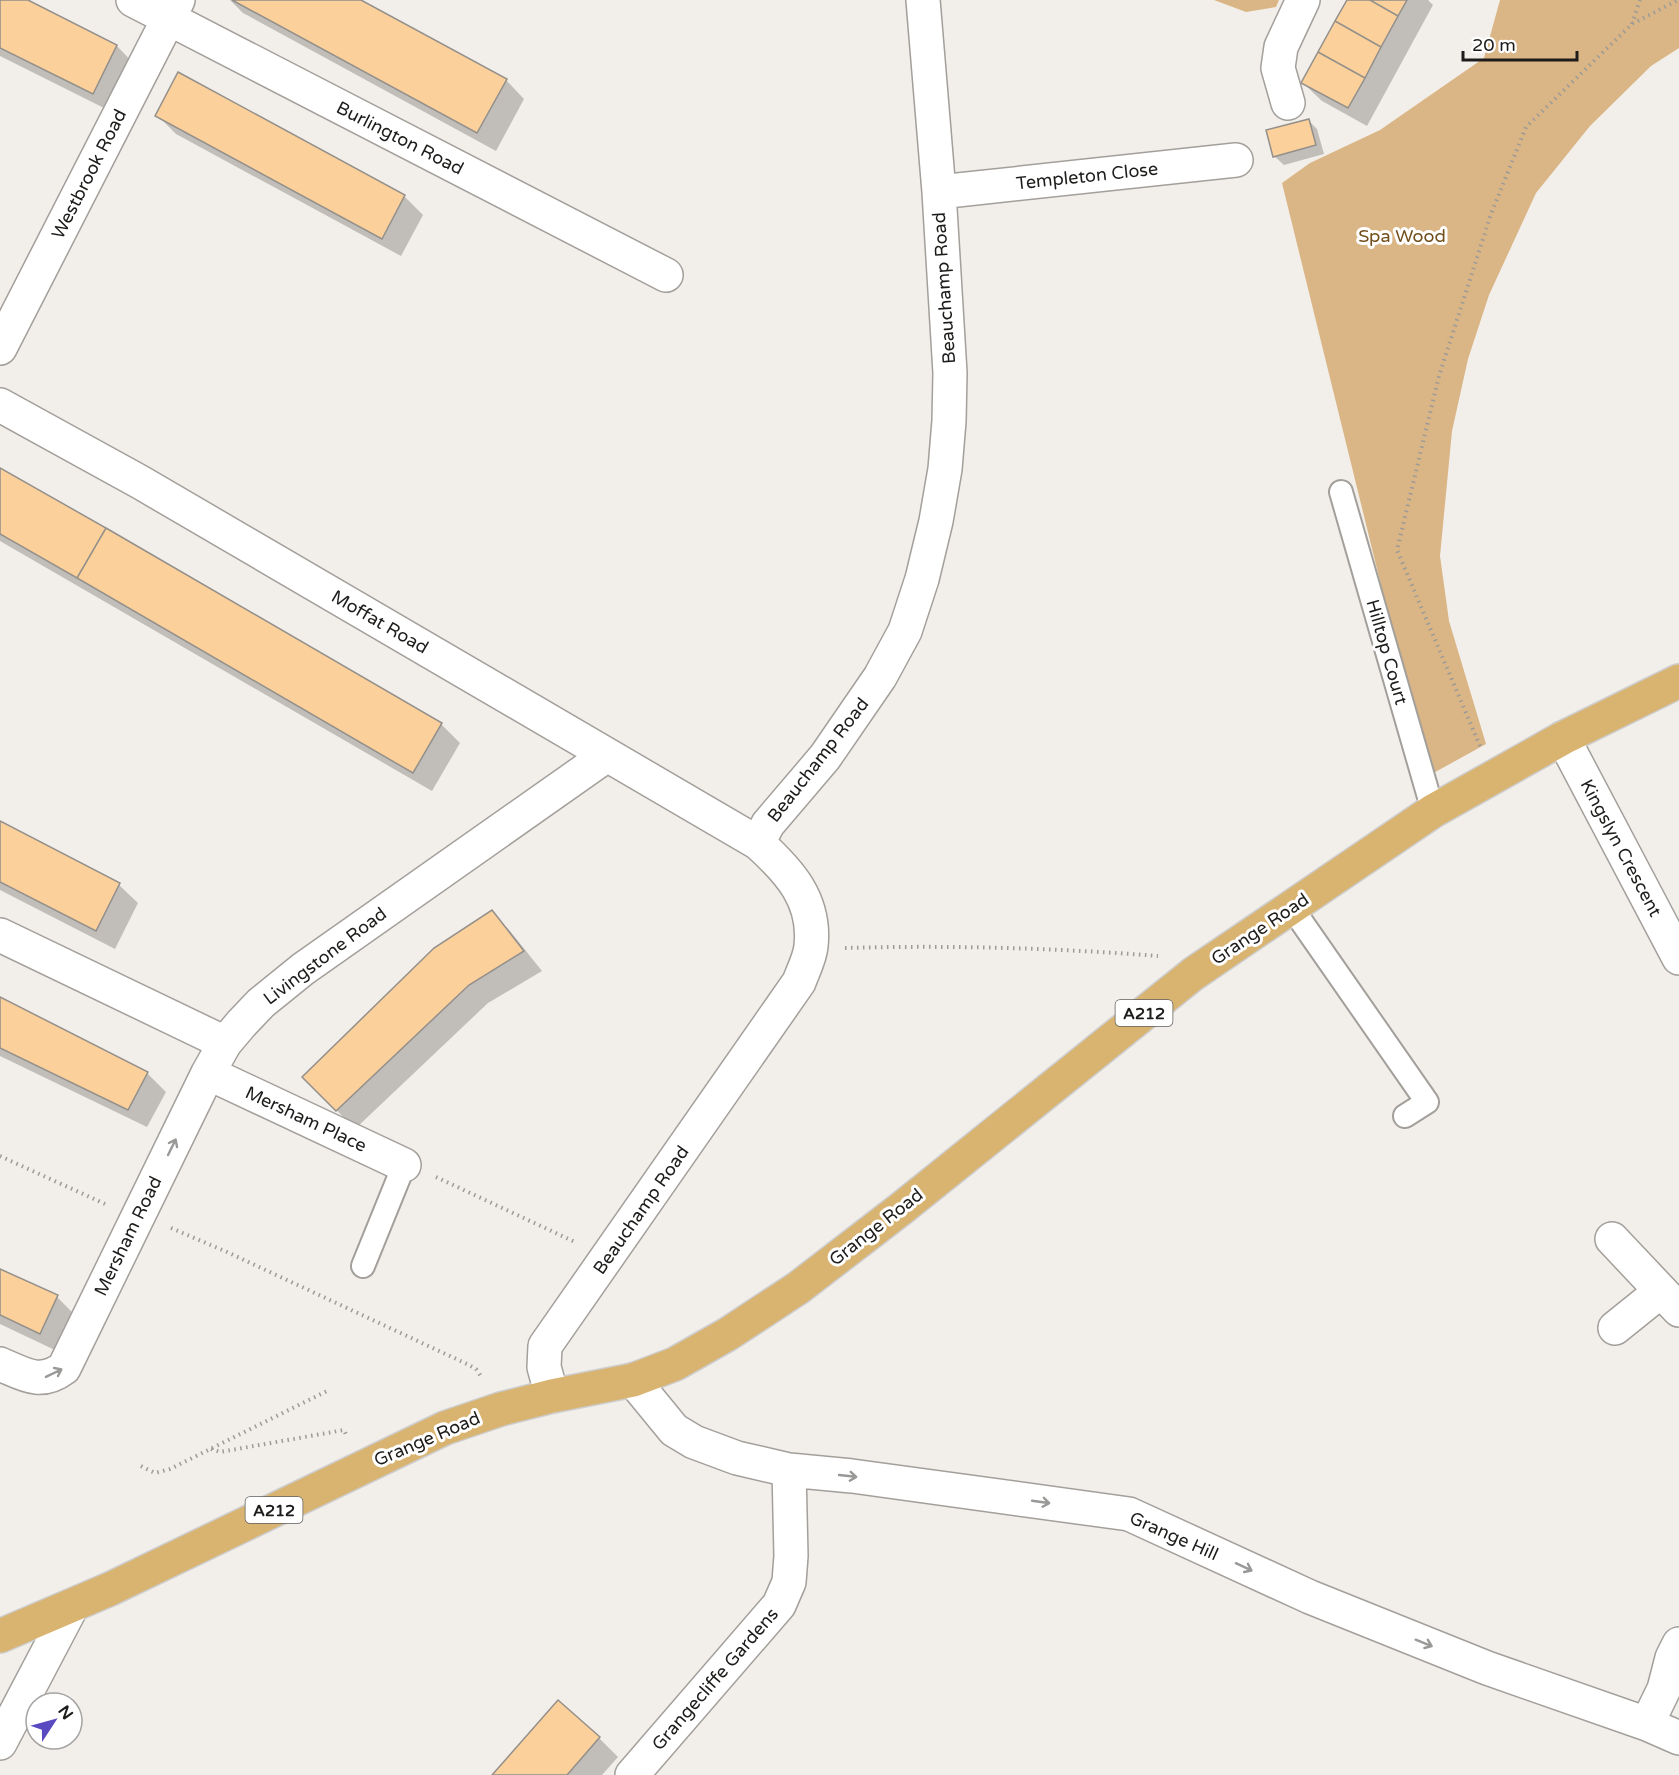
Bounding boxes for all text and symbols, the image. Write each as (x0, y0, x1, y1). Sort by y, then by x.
scale bar (1463, 24, 1577, 62)
text: 20 m (1472, 34, 1516, 56)
street label: Burlington Road (333, 96, 467, 180)
street label: Westbrook Road (47, 105, 131, 243)
street label: Templeton Close (1015, 158, 1159, 194)
street label: Beauchamp Road (928, 211, 960, 365)
park label: Spa Wood (1358, 225, 1446, 247)
street label: Moffat Road (328, 585, 432, 659)
street label: Hilltop Court (1361, 597, 1413, 707)
street label: Beauchamp Road (763, 693, 873, 827)
street label: Kingslyn Crescent (1575, 776, 1667, 921)
street label: Grange Road (1207, 888, 1313, 970)
street label: Livingstone Road (259, 903, 391, 1009)
road number: A212 (1116, 1000, 1172, 1026)
street label: Mersham Place (242, 1081, 370, 1157)
one-way arrow (167, 1138, 179, 1156)
street label: Beauchamp Road (588, 1141, 694, 1279)
street label: Mersham Road (90, 1173, 166, 1299)
street label: Grange Road (825, 1184, 927, 1270)
one-way arrow (45, 1367, 63, 1378)
street label: Grange Road (371, 1407, 483, 1471)
one-way arrow (837, 1470, 857, 1481)
road number: A212 (246, 1497, 302, 1523)
one-way arrow (1030, 1497, 1050, 1508)
street label: Grange Hill (1126, 1507, 1222, 1565)
one-way arrow (1235, 1562, 1253, 1574)
street label: Grangecliffe Gardens (647, 1603, 783, 1755)
one-way arrow (1414, 1638, 1433, 1649)
north arrow (24, 1691, 84, 1751)
text: N (53, 1702, 77, 1724)

